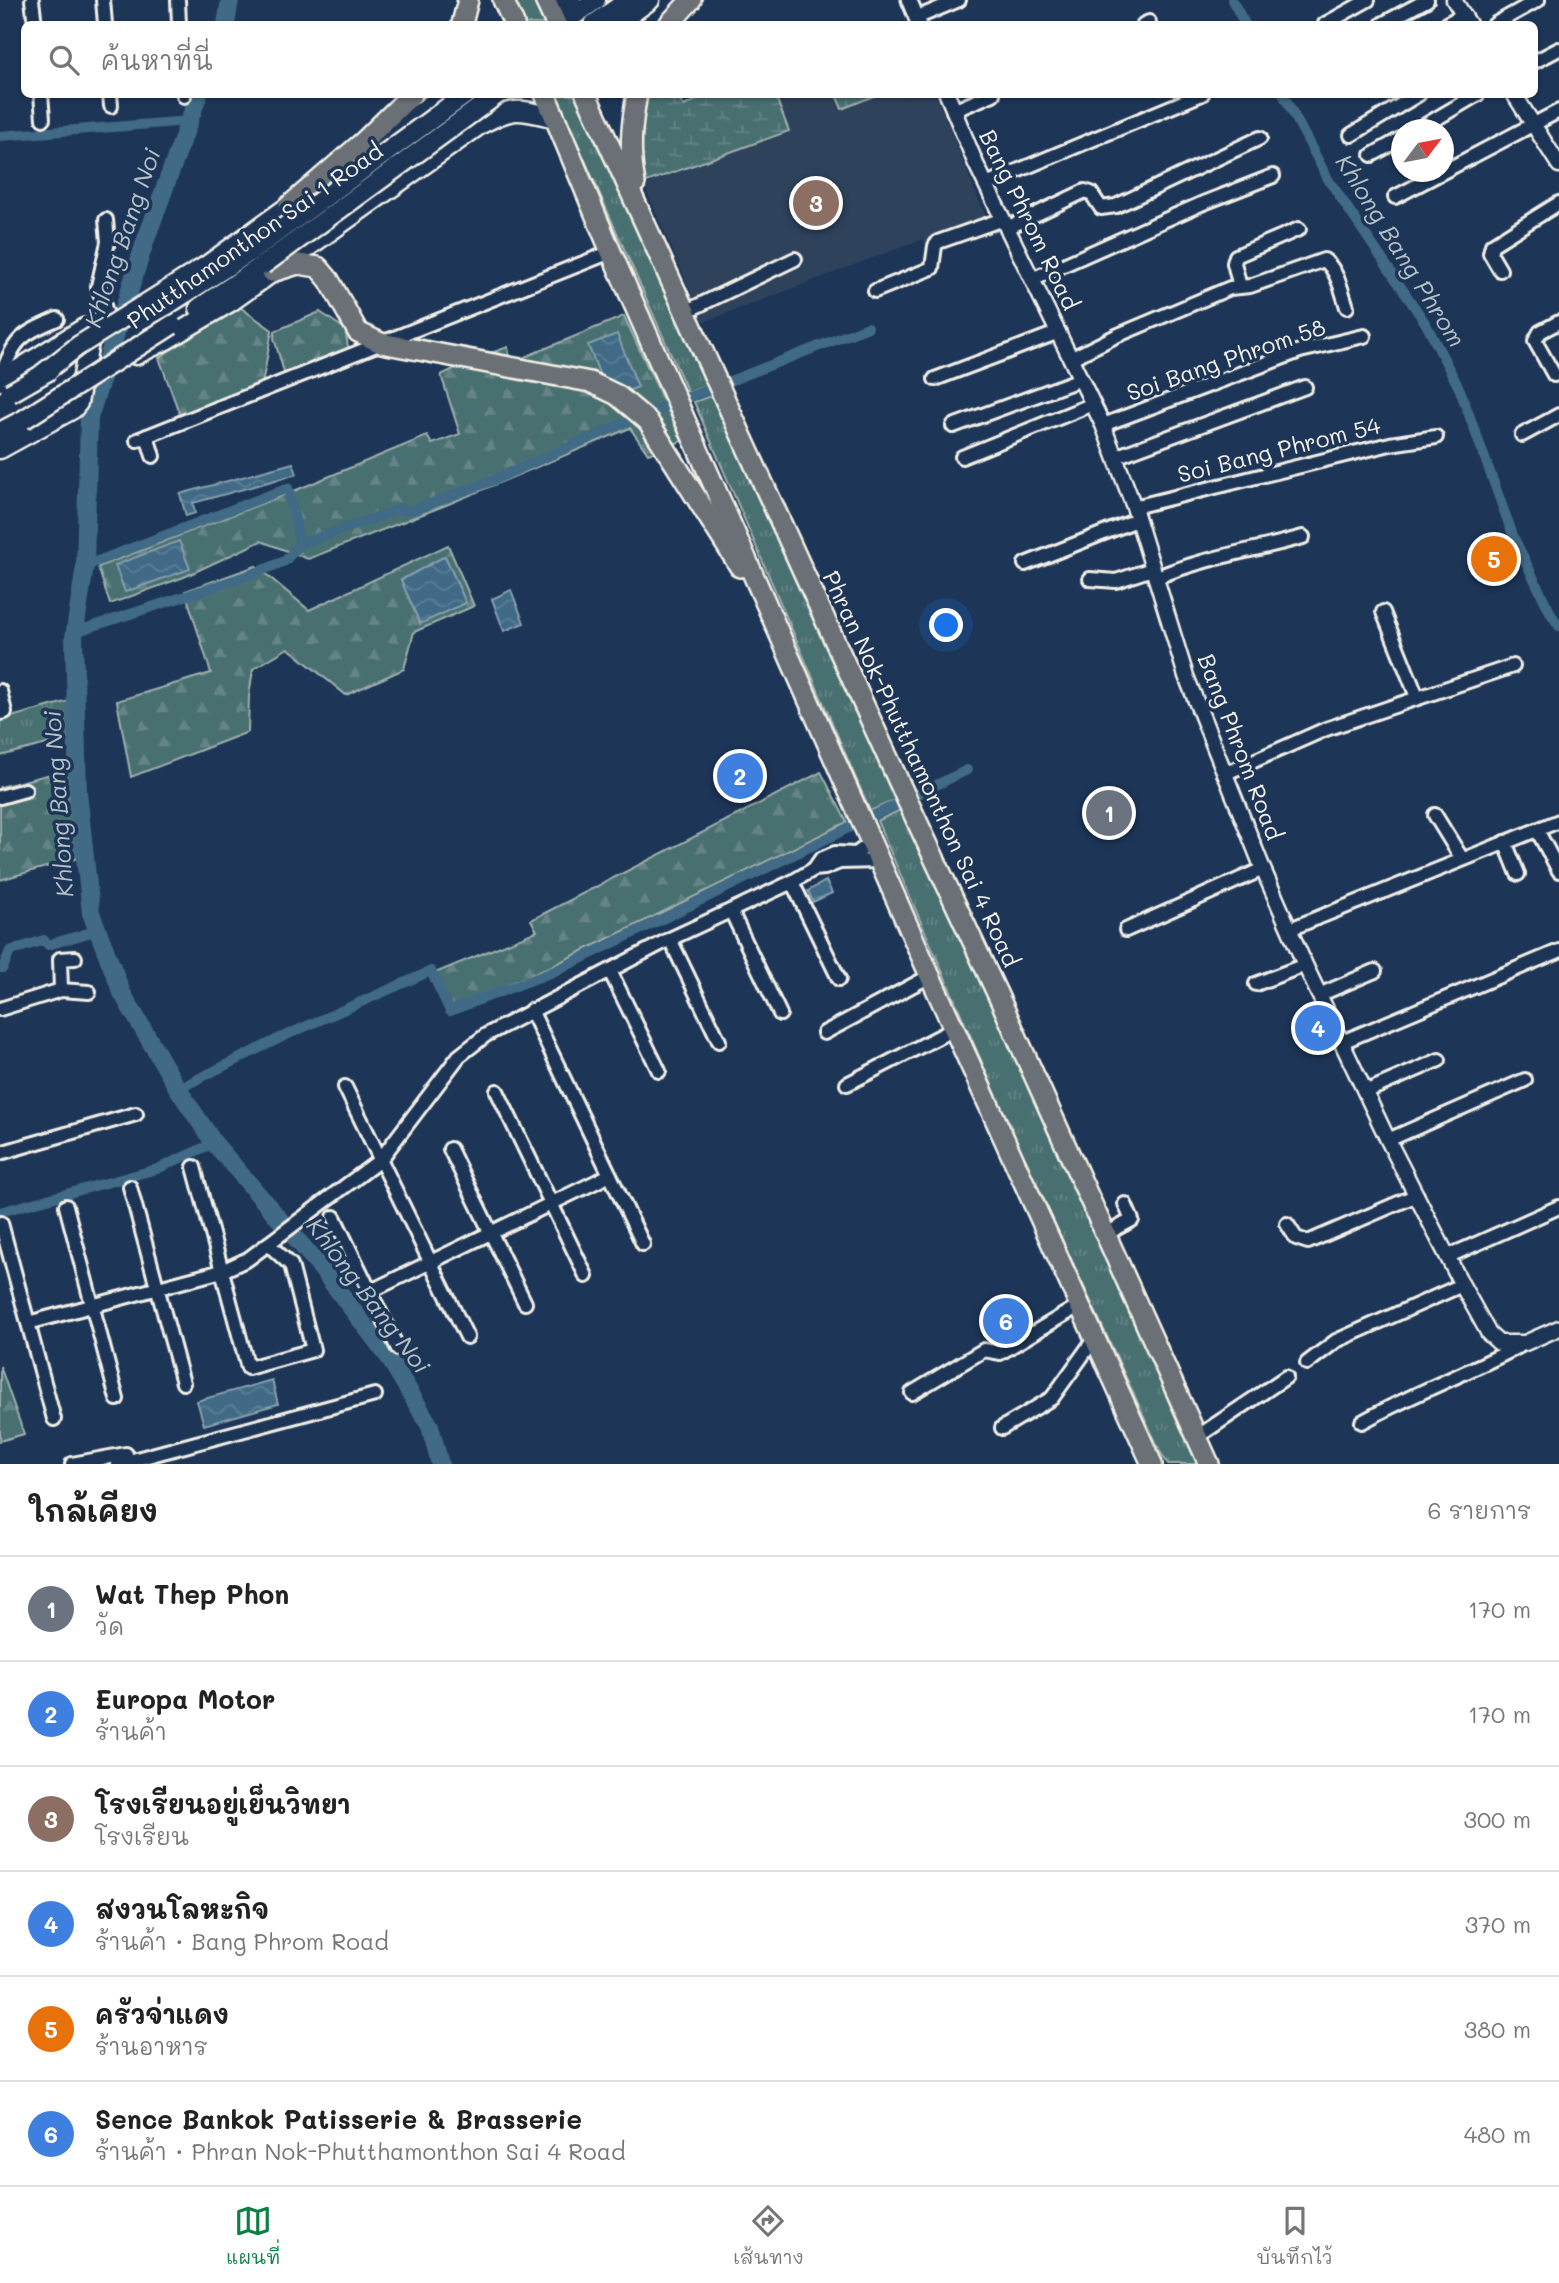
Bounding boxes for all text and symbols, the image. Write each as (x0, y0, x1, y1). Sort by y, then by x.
search box (21, 21, 1538, 98)
icon: search (45, 41, 83, 79)
text: ค้นหาที่นี่ (101, 43, 213, 77)
north arrow (1391, 119, 1454, 182)
street label: Bang Phrom Road (973, 124, 1087, 315)
street label: Phutthamonthon Sai 1 Road (121, 135, 388, 335)
water label: Khlong Bang Noi (76, 143, 167, 331)
water label: Khlong Bang Phrom (1329, 148, 1473, 352)
pin: 3 (793, 177, 839, 229)
street label: Soi Bang Phrom 58 (1122, 311, 1329, 407)
street label: Soi Bang Phrom 54 (1174, 409, 1384, 489)
pin: 5 (1471, 533, 1517, 585)
street label: Phran Nok-Phutthamonthon Sai 4 Road (817, 566, 1027, 972)
your location (929, 608, 963, 642)
street label: Bang Phrom Road (1192, 649, 1290, 844)
water label: Khlong Bang Noi (35, 709, 79, 899)
pin: 2 (717, 750, 763, 802)
pin: 1 (1086, 787, 1132, 839)
pin: 4 (1295, 1002, 1341, 1054)
water label: Khlong Bang Noi (300, 1211, 438, 1380)
pin: 6 (983, 1295, 1029, 1347)
text: ใกล้เคียง (28, 1490, 158, 1530)
text: 6 รายการ (1428, 1495, 1531, 1525)
text: Wat Thep Phon (95, 1577, 289, 1611)
text: 1 (46, 1594, 56, 1624)
text: 170 m (1468, 1594, 1531, 1624)
text: วัด (95, 1611, 124, 1641)
text: Europa Motor (95, 1682, 275, 1716)
text: 2 (45, 1699, 57, 1729)
text: 170 m (1468, 1699, 1531, 1729)
text: ร้านค้า (95, 1716, 167, 1746)
text: โรงเรียนอยู่เย็นวิทยา (95, 1787, 351, 1821)
text: 3 (44, 1804, 58, 1834)
text: 300 m (1463, 1804, 1531, 1834)
text: โรงเรียน (95, 1821, 189, 1851)
text: สงวนโลหะกิจ (95, 1892, 269, 1926)
text: 4 (44, 1909, 58, 1939)
text: 370 m (1465, 1909, 1531, 1939)
text: ร้านค้า · Bang Phrom Road (95, 1926, 389, 1956)
text: ครัวจ่าแดง (95, 1997, 229, 2031)
text: 5 (44, 2014, 58, 2044)
text: 380 m (1464, 2014, 1531, 2044)
text: ร้านอาหาร (95, 2031, 208, 2061)
text: Sence Bankok Patisserie & Brasserie (95, 2102, 582, 2136)
text: 6 (44, 2119, 58, 2149)
text: 480 m (1464, 2119, 1531, 2149)
text: ร้านค้า · Phran Nok-Phutthamonthon Sai 4 Road (95, 2136, 626, 2166)
tab: แผนที่ (226, 2202, 281, 2269)
tab: เส้นทาง (733, 2202, 804, 2269)
tab: บันทึกไว้ (1256, 2202, 1333, 2269)

